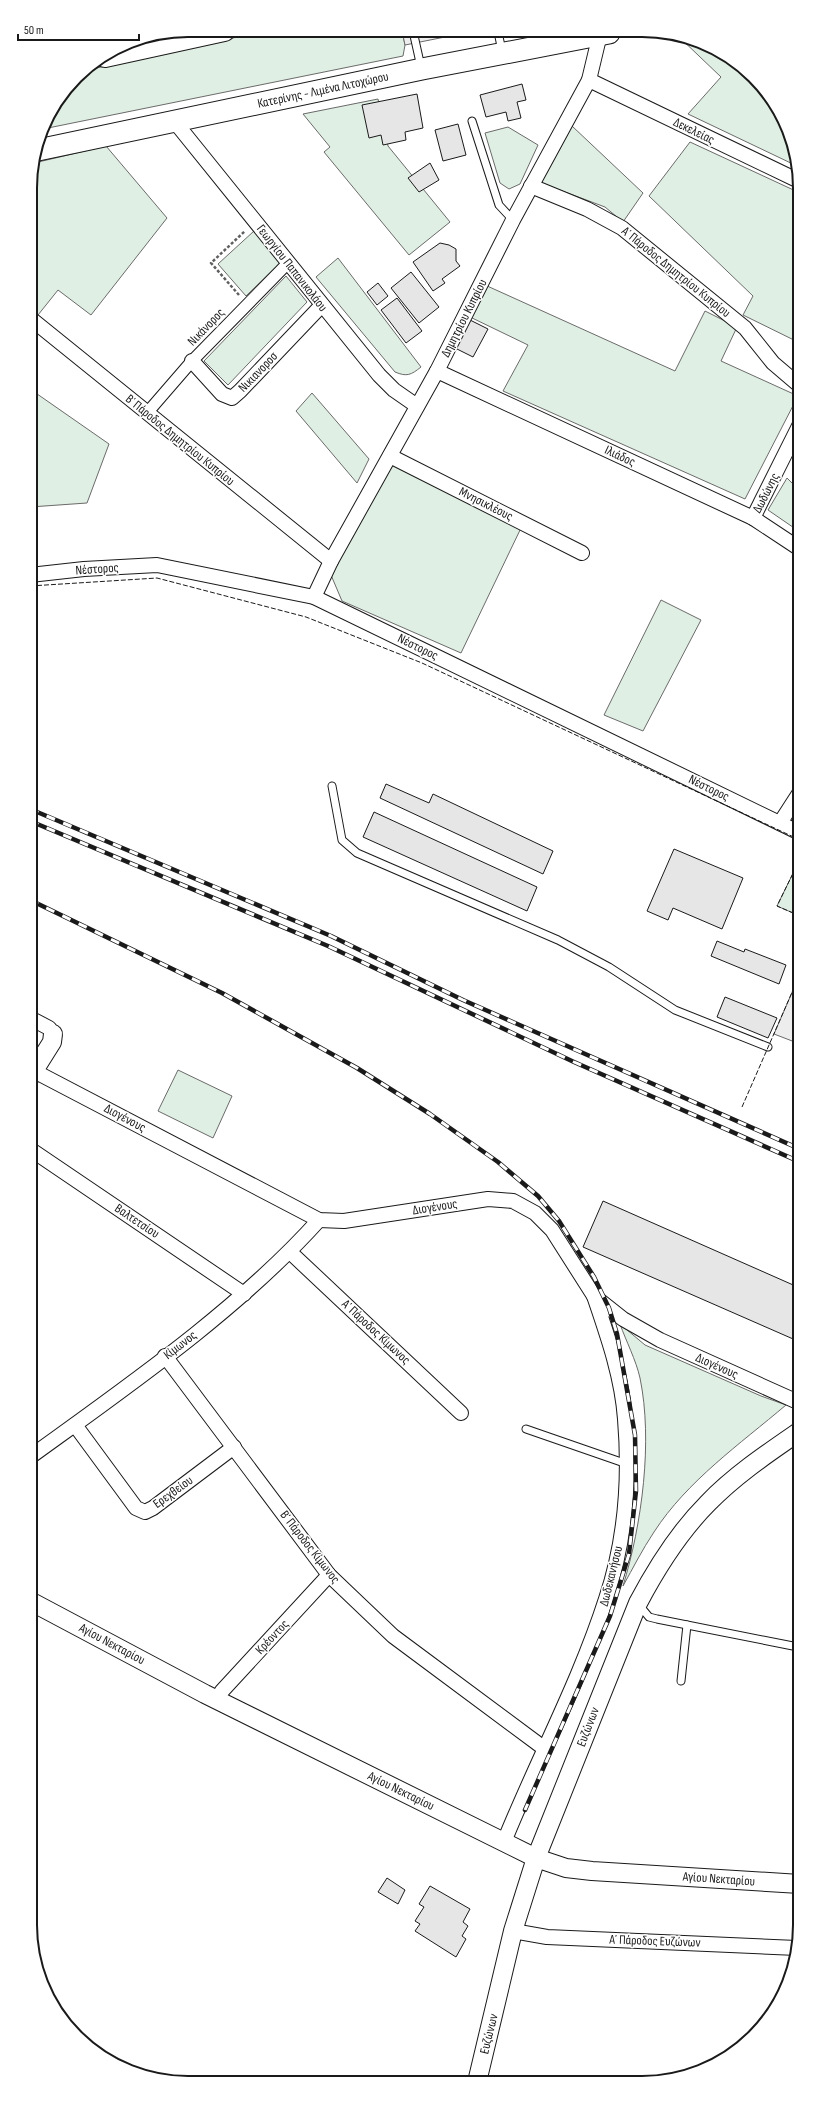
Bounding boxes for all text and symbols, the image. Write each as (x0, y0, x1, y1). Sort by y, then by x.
scale bar (18, 16, 139, 42)
text: 50 m (24, 23, 44, 38)
street label: Κατερίνης - Λιμένα Λιτοχώρου (256, 68, 390, 112)
street label: Δεκελείας (671, 114, 717, 148)
street label: Γεωργίου Παπανικολάου (253, 221, 331, 315)
street label: Α΄ Πάροδος Δημητρίου Κυπρίου (617, 222, 734, 321)
street label: Δημητρίου Κυπρίου (437, 276, 491, 360)
street label: Νικάνορος (184, 305, 228, 349)
street label: Νικιανοροσ (235, 348, 281, 396)
street label: Β΄ Πάροδος Δημητρίου Κυπρίου (122, 391, 238, 489)
street label: Ιλιάδος (602, 442, 638, 470)
street label: Δωδώνης (749, 470, 783, 516)
street label: Μνησικλέους (456, 484, 516, 524)
street label: Νέστορος (75, 560, 119, 578)
street label: Νέστορος (395, 630, 441, 664)
street label: Νέστορος (686, 771, 732, 805)
street label: Διογένους (101, 1100, 149, 1136)
street label: Διογένους (411, 1196, 459, 1218)
street label: Βαλτετσίου (112, 1200, 162, 1242)
street label: Α΄ Πάροδος Κίμωνος (338, 1295, 414, 1368)
street label: Κίμωνος (160, 1327, 200, 1363)
street label: Διογένους (693, 1350, 741, 1382)
street label: Ερεχθείου (150, 1472, 196, 1512)
street label: Β΄ Πάροδος Κίμωνος (277, 1507, 343, 1587)
street label: Δωδεκανήσου (596, 1544, 626, 1608)
street label: Κρέοντος (252, 1616, 292, 1658)
street label: Αγίου Νεκταρίου (75, 1619, 148, 1668)
street label: Ευζώνων (573, 1705, 603, 1749)
street label: Αγίου Νεκταρίου (364, 1768, 437, 1814)
street label: Αγίου Νεκταρίου (681, 1868, 756, 1890)
street label: Α΄ Πάροδος Ευζώνων (608, 1931, 701, 1951)
street label: Ευζώνων (476, 2012, 502, 2056)

